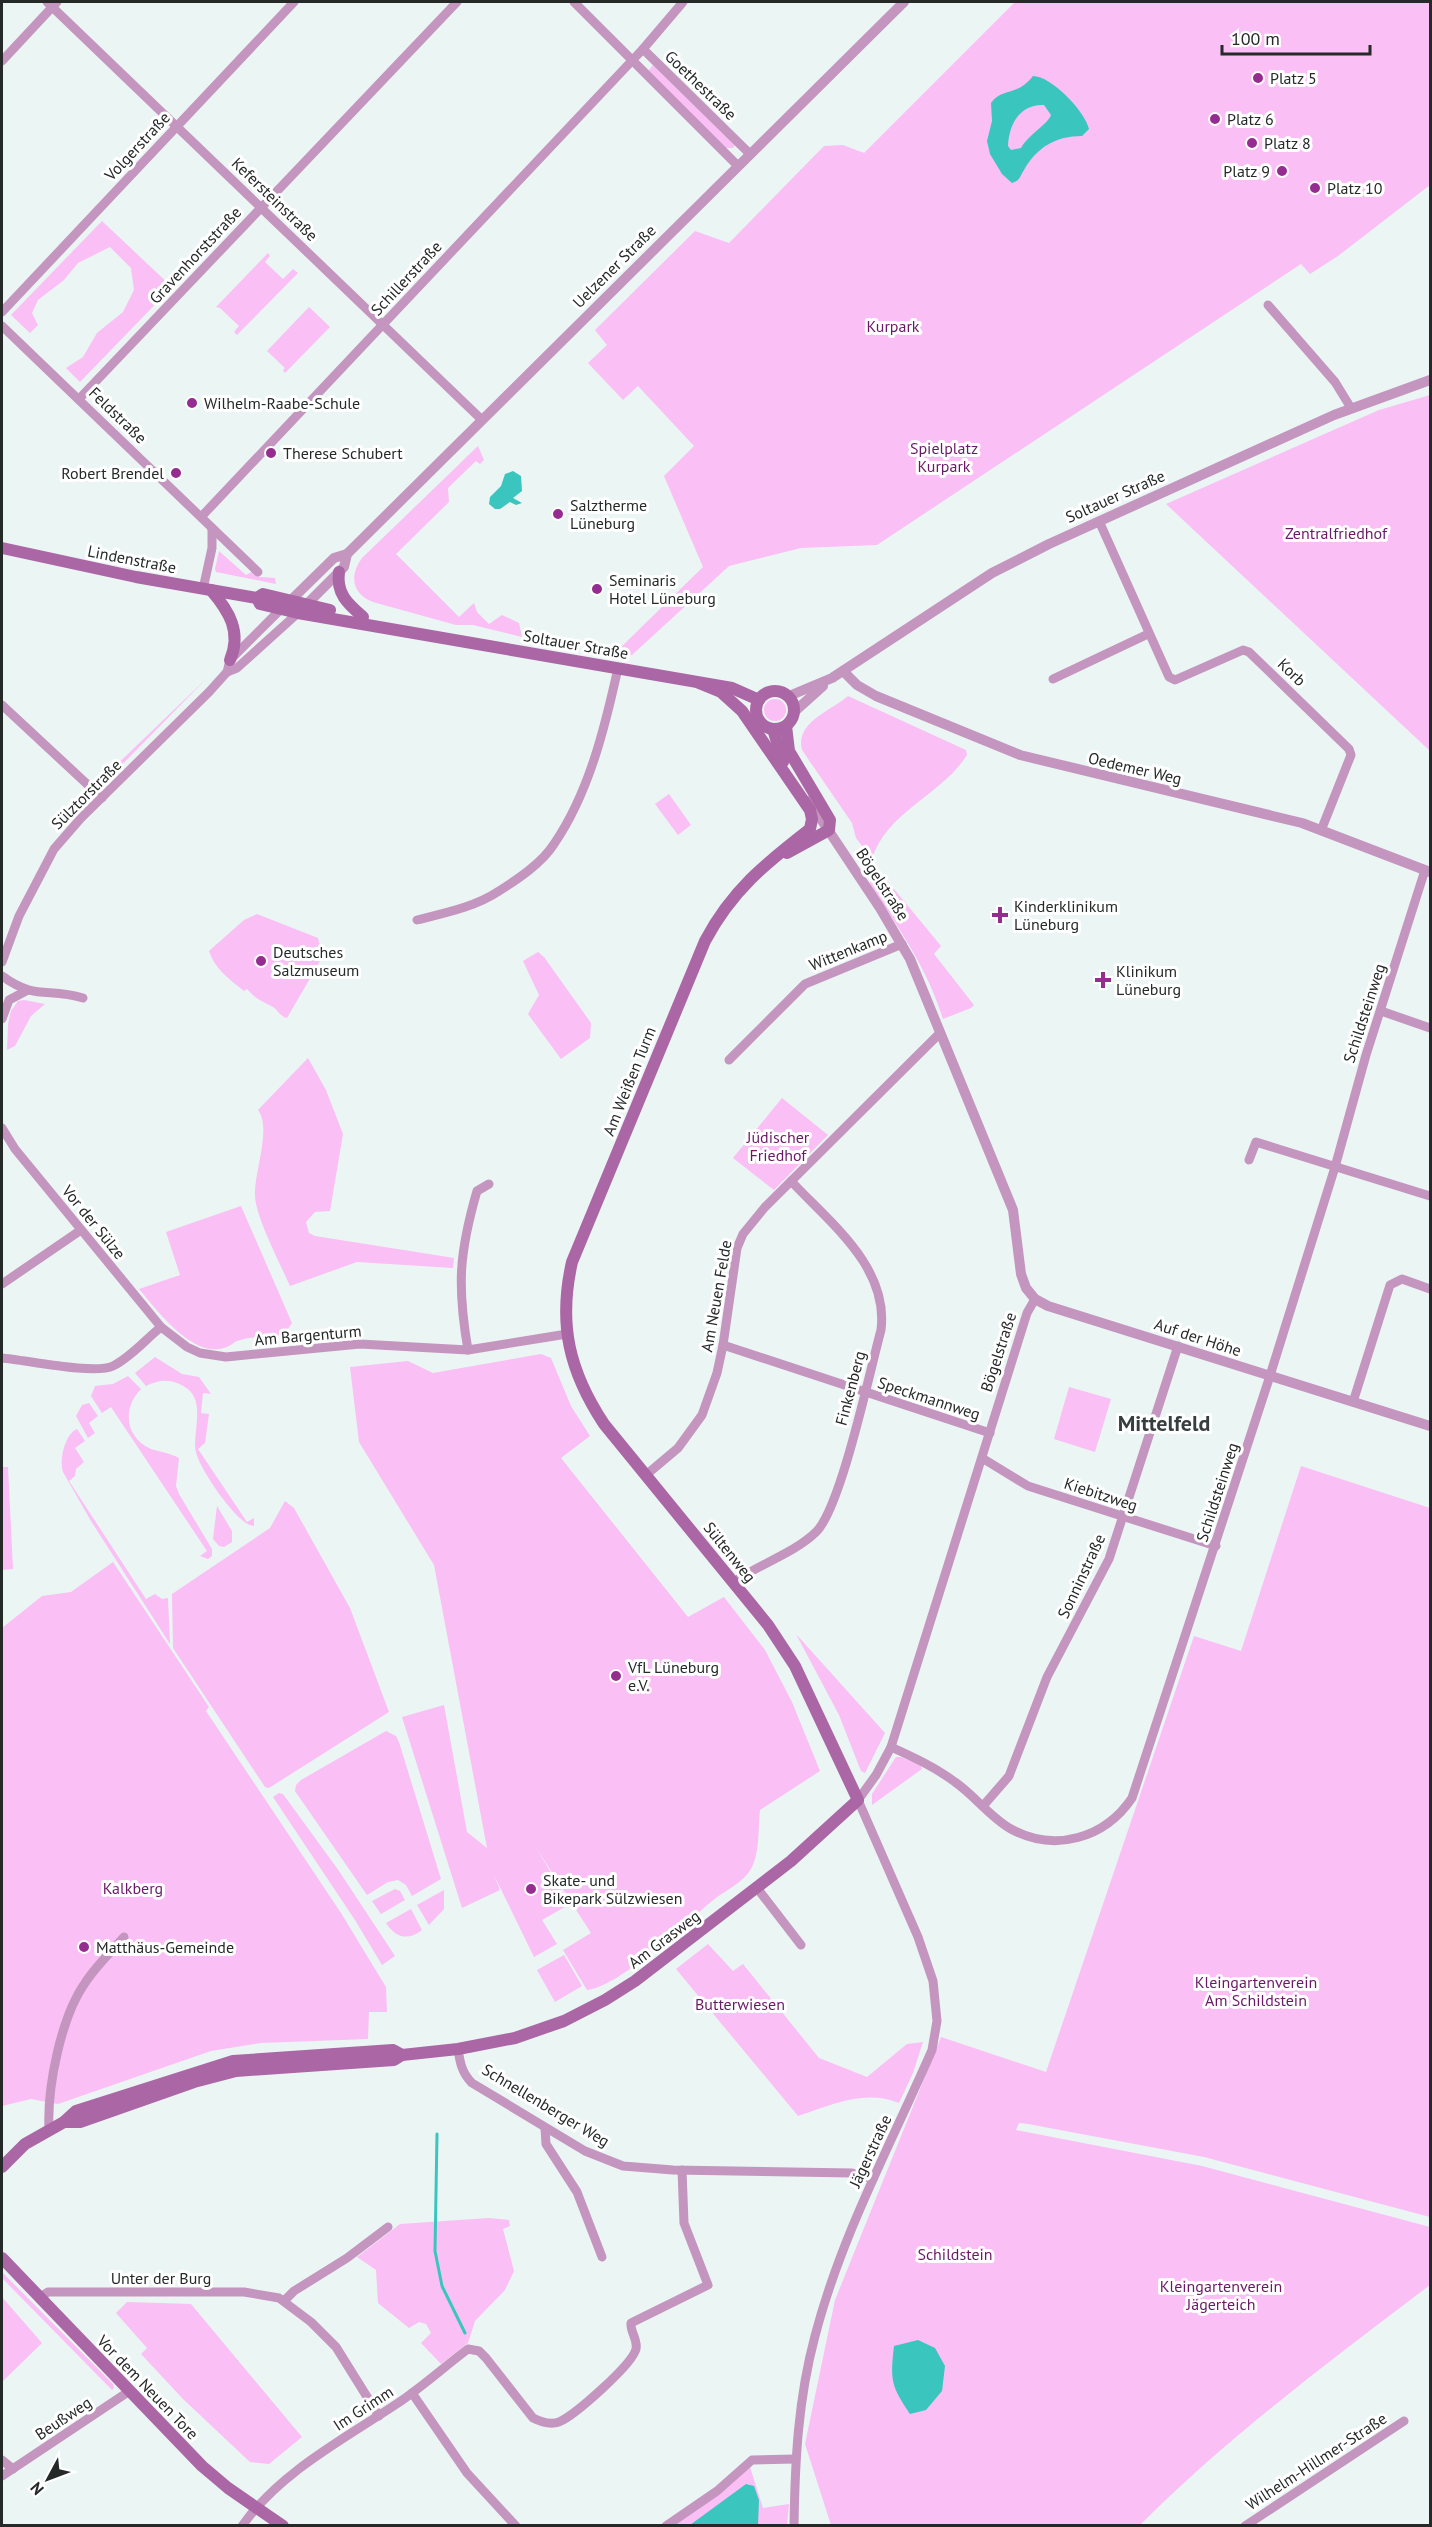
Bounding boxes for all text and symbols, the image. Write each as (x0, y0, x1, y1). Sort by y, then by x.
scale bar (1222, 18, 1370, 56)
text: 100 m (1231, 27, 1280, 50)
street label: Goethestraße (661, 46, 741, 124)
place label: Platz 5 (1270, 68, 1317, 88)
marker: Platz 5 (1251, 71, 1265, 85)
street label: Volgerstraße (99, 107, 174, 185)
place label: Platz 6 (1227, 109, 1274, 129)
marker: Platz 6 (1208, 112, 1222, 126)
place label: Platz 8 (1264, 133, 1311, 153)
marker: Platz 8 (1245, 136, 1259, 150)
street label: Kefersteinstraße (228, 153, 322, 245)
place label: Platz 9 (1223, 161, 1270, 181)
marker: Platz 9 (1275, 164, 1289, 178)
place label: Platz 10 (1327, 178, 1383, 198)
marker: Platz 10 (1308, 181, 1322, 195)
street label: Gravenhorststraße (145, 202, 245, 308)
street label: Uelzener Straße (568, 220, 660, 312)
street label: Schillerstraße (366, 237, 446, 319)
park label: Kurpark (866, 316, 920, 336)
street label: Feldstraße (85, 383, 151, 447)
place label: Wilhelm-Raabe-Schule (204, 393, 360, 413)
marker: Wilhelm-Raabe-Schule (185, 396, 199, 410)
park label: Spielplatz Kurpark (910, 438, 978, 476)
place label: Therese Schubert (283, 443, 403, 463)
marker: Therese Schubert (264, 446, 278, 460)
place label: Robert Brendel (61, 463, 164, 483)
street label: Soltauer Straße (1062, 465, 1168, 527)
marker: Robert Brendel (169, 466, 183, 480)
place label: Salztherme Lüneburg (570, 495, 647, 533)
marker: Salztherme Lüneburg (551, 507, 565, 521)
park label: Zentralfriedhof (1285, 523, 1388, 543)
street label: Lindenstraße (86, 541, 178, 577)
place label: Seminaris Hotel Lüneburg (609, 570, 716, 608)
marker: Seminaris Hotel Lüneburg (590, 582, 604, 596)
street label: Soltauer Straße (522, 625, 630, 663)
street label: Korb (1274, 654, 1310, 690)
street label: Oedemer Weg (1086, 748, 1184, 788)
street label: Sülztorstraße (47, 755, 125, 833)
street label: Bögelstraße (852, 844, 914, 924)
place label: Kinderklinikum Lüneburg (1014, 896, 1118, 934)
marker: Kinderklinikum Lüneburg (991, 906, 1009, 924)
street label: Wittenkamp (806, 925, 890, 975)
place label: Deutsches Salzmuseum (273, 942, 359, 980)
marker: Deutsches Salzmuseum (254, 954, 268, 968)
place label: Klinikum Lüneburg (1116, 961, 1181, 999)
street label: Schildsteinweg (1339, 961, 1389, 1065)
marker: Klinikum Lüneburg (1094, 971, 1112, 989)
street label: Am Weißen Turm (598, 1024, 660, 1138)
park label: Jüdischer Friedhof (746, 1127, 810, 1165)
street label: Vor der Sülze (57, 1180, 130, 1263)
street label: Am Neuen Felde (696, 1239, 736, 1353)
street label: Bögelstraße (976, 1310, 1020, 1394)
street label: Auf der Höhe (1152, 1314, 1244, 1360)
street label: Am Bargenturm (254, 1320, 362, 1350)
street label: Finkenberg (830, 1348, 870, 1428)
street label: Speckmannweg (875, 1372, 983, 1424)
district label: Mittelfeld (1118, 1409, 1210, 1437)
street label: Schildsteinweg (1192, 1440, 1242, 1544)
street label: Kiebitzweg (1062, 1473, 1140, 1515)
street label: Sültenweg (700, 1518, 760, 1586)
street label: Sonninstraße (1053, 1531, 1109, 1621)
place label: VfL Lüneburg e.V. (627, 1657, 719, 1695)
marker: VfL Lüneburg e.V. (609, 1669, 623, 1683)
place label: Skate- und Bikepark Sülzwiesen (543, 1870, 682, 1908)
park label: Kalkberg (103, 1878, 163, 1898)
marker: Skate- und Bikepark Sülzwiesen (524, 1882, 538, 1896)
street label: Am Grasweg (624, 1906, 704, 1972)
place label: Matthäus-Gemeinde (96, 1937, 234, 1957)
marker: Matthäus-Gemeinde (77, 1940, 91, 1954)
park label: Kleingartenverein Am Schildstein (1195, 1972, 1317, 2010)
park label: Butterwiesen (695, 1994, 785, 2014)
street label: Schnellenberger Weg (479, 2059, 613, 2151)
street label: Jägerstraße (844, 2111, 896, 2191)
park label: Schildstein (917, 2244, 993, 2264)
street label: Unter der Burg (111, 2268, 211, 2288)
park label: Kleingartenverein Jägerteich (1160, 2276, 1282, 2314)
street label: Vor dem Neuen Tore (92, 2330, 203, 2443)
street label: Im Grimm (329, 2381, 397, 2435)
street label: Beußweg (31, 2392, 95, 2444)
street label: Wilhelm-Hillmer-Straße (1242, 2408, 1390, 2514)
north arrow (18, 2449, 78, 2509)
text: N (26, 2478, 48, 2499)

